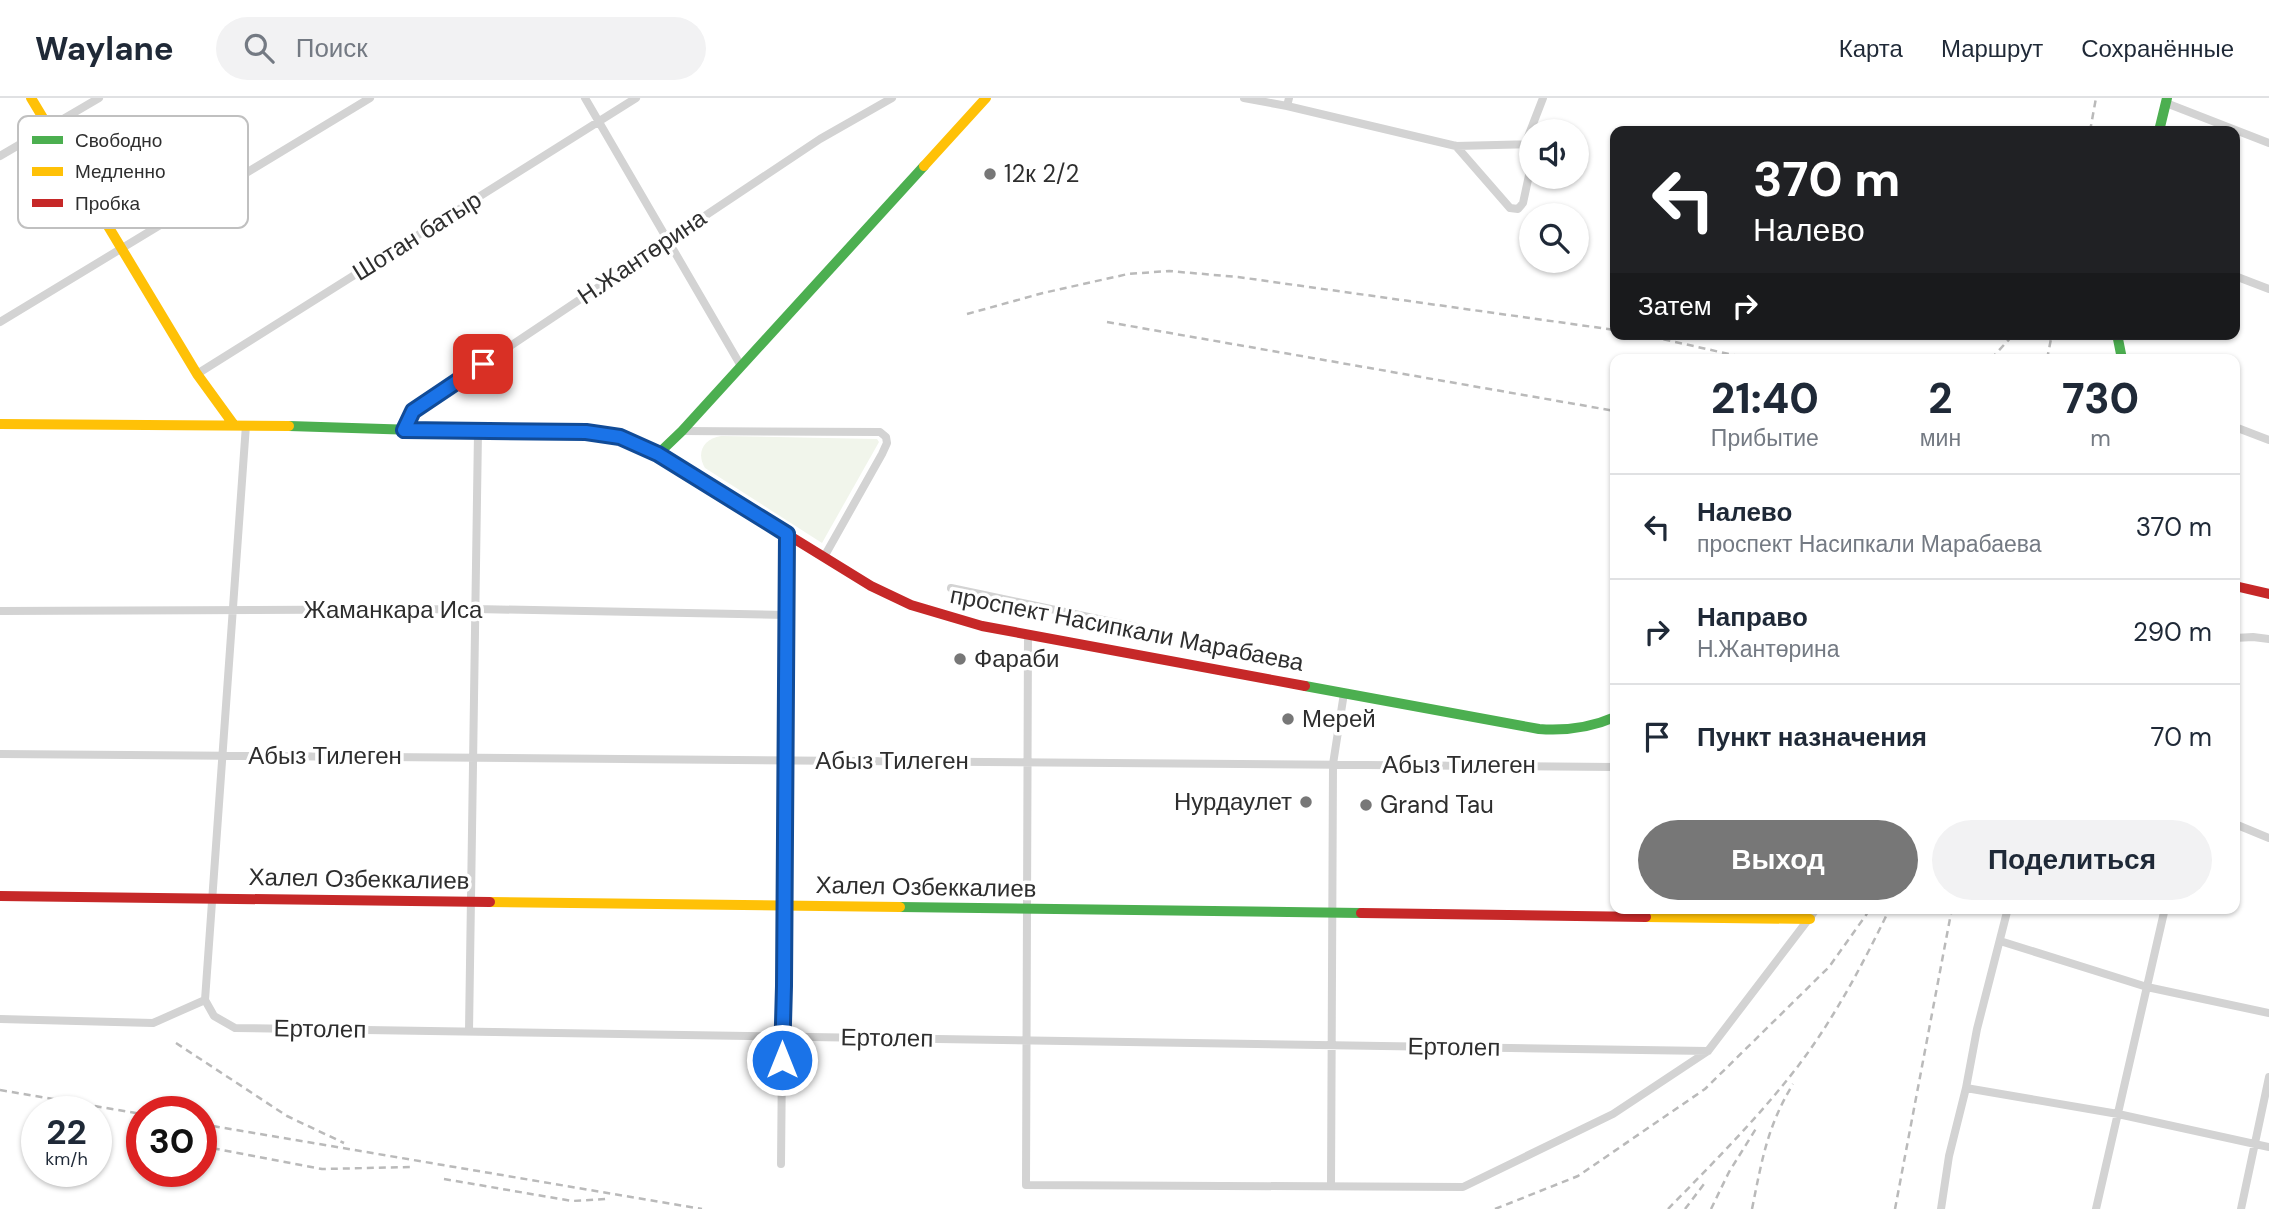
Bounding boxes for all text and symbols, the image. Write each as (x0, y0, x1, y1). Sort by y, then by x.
search box (216, 17, 706, 80)
text: Waylane (35, 27, 174, 70)
icon: search (240, 29, 278, 67)
text: Поиск (296, 31, 368, 65)
text: Карта (1839, 33, 1903, 64)
text: Маршрут (1941, 33, 2043, 64)
text: Сохранённые (2081, 33, 2234, 64)
legend (18, 116, 248, 228)
map controls (1519, 119, 1589, 273)
button: sound (1519, 119, 1589, 189)
text: Свободно (75, 128, 162, 153)
text: 370 m (1753, 147, 1900, 211)
icon: left (1638, 154, 1729, 245)
place label: 12к 2/2 (1004, 158, 1079, 189)
text: Медленно (75, 159, 165, 184)
marker: 12к 2/2 (982, 166, 998, 182)
street label: Шотан батыр (347, 184, 487, 287)
text: Пробка (75, 191, 140, 216)
street label: Н.Жантөрина (571, 202, 713, 311)
button: search (1519, 203, 1589, 273)
text: Налево (1753, 209, 1865, 251)
icon: right (1726, 287, 1764, 325)
text: Затем (1638, 289, 1712, 323)
pin (453, 334, 513, 394)
icon: arrive (464, 345, 502, 383)
text: 21:40 (1711, 371, 1819, 426)
text: 2 (1928, 371, 1953, 426)
text: 730 (2062, 371, 2139, 426)
text: Прибытие (1711, 423, 1819, 453)
text: мин (1920, 423, 1961, 453)
text: m (2090, 423, 2111, 453)
text: Налево (1697, 495, 1792, 529)
icon: left (1638, 508, 1676, 546)
text: 370 m (2136, 510, 2212, 544)
text: проспект Насипкали Марабаева (1697, 529, 2041, 559)
street label: проспект Насипкали Марабаева (948, 579, 1307, 678)
street label: Жаманкара Иса (304, 594, 483, 625)
text: Направо (1697, 600, 1808, 634)
icon: right (1638, 613, 1676, 651)
text: 290 m (2133, 615, 2212, 649)
text: Н.Жантөрина (1697, 634, 1840, 664)
place label: Фараби (974, 643, 1059, 674)
marker: Фараби (952, 651, 968, 667)
place label: Мерей (1302, 703, 1376, 734)
marker: Мерей (1280, 711, 1296, 727)
icon: arrive (1638, 718, 1676, 756)
text: Пункт назначения (1697, 720, 1927, 754)
text: 70 m (2151, 720, 2212, 754)
street label: Абыз Тилеген (248, 740, 402, 771)
street label: Абыз Тилеген (815, 745, 969, 776)
street label: Абыз Тилеген (1382, 749, 1536, 780)
place label: Нурдаулет (1174, 786, 1292, 817)
place label: Grand Tau (1380, 789, 1494, 820)
marker: Нурдаулет (1298, 794, 1314, 810)
marker: Grand Tau (1358, 797, 1374, 813)
button: Выход (1638, 820, 1918, 900)
button: Поделиться (1932, 820, 2212, 900)
street label: Халел Озбеккалиев (248, 861, 470, 896)
street label: Халел Озбеккалиев (815, 869, 1037, 904)
street label: Ертолеп (273, 1012, 367, 1045)
street label: Ертолеп (840, 1021, 934, 1054)
position arrow (745, 1023, 819, 1097)
street label: Ертолеп (1407, 1030, 1501, 1063)
speed limit sign: 30 (126, 1096, 217, 1187)
text: 22 (46, 1109, 87, 1155)
text: km/h (45, 1147, 88, 1171)

